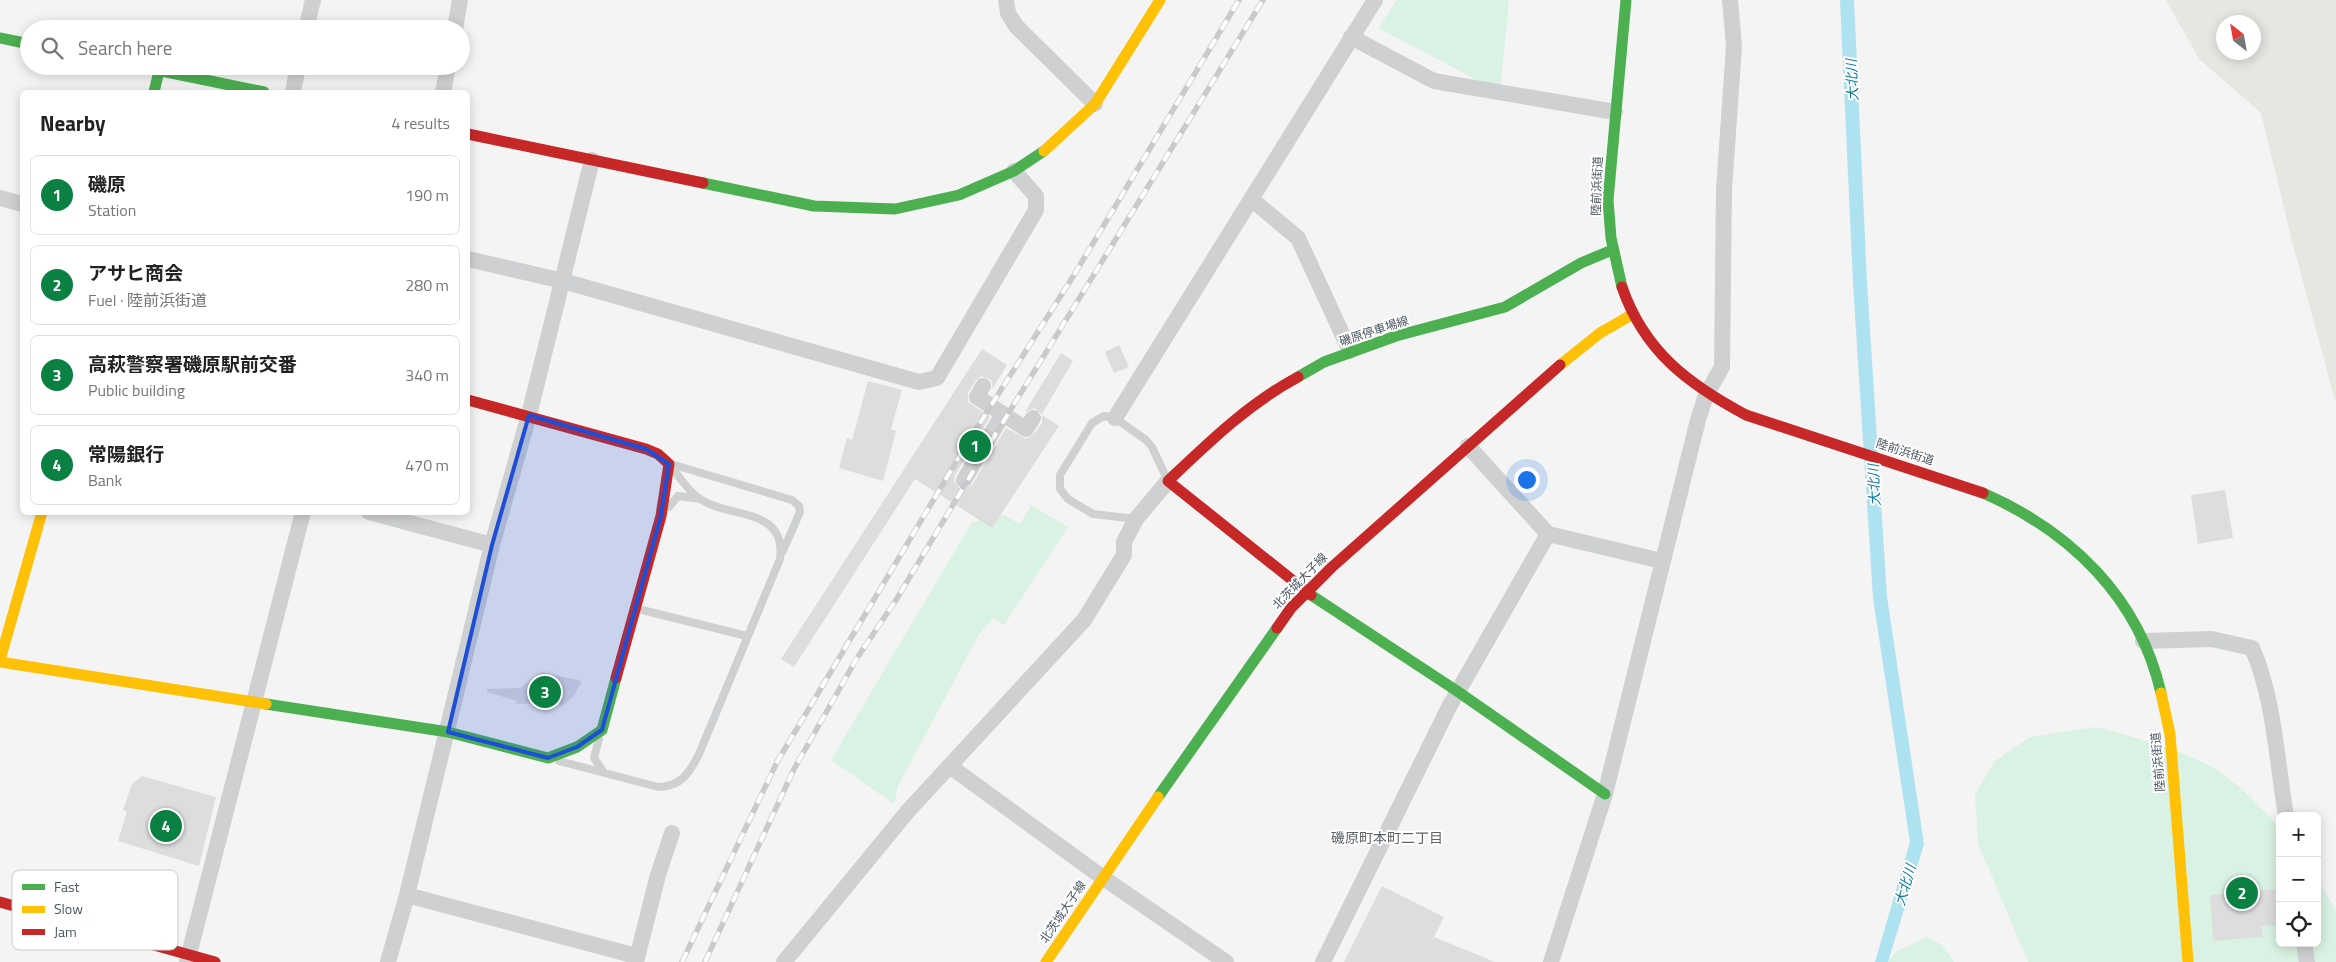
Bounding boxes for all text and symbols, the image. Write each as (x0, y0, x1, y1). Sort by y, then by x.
north arrow (2216, 15, 2261, 60)
search box (20, 20, 470, 75)
text: Search here (78, 33, 172, 62)
icon: search (38, 34, 66, 62)
water label: 大北川 (1840, 57, 1863, 102)
text: Nearby (40, 107, 105, 139)
text: 4 results (391, 111, 450, 135)
street label: 陸前浜街道 (1586, 156, 1607, 216)
text: 磯原 (88, 169, 126, 198)
text: 1 (53, 183, 61, 207)
text: 190 m (405, 183, 449, 207)
text: Station (88, 198, 136, 222)
text: アサヒ商会 (88, 258, 183, 287)
text: 2 (53, 273, 61, 297)
text: 280 m (405, 273, 449, 297)
text: Fuel · 陸前浜街道 (88, 288, 207, 312)
street label: 磯原停車場線 (1337, 310, 1411, 351)
text: 高萩警察署磯原駅前交番 (88, 349, 297, 378)
text: 3 (53, 363, 61, 387)
text: 340 m (405, 363, 449, 387)
text: Public building (88, 378, 185, 402)
pin: 1 (959, 427, 991, 465)
street label: 陸前浜街道 (1874, 433, 1937, 470)
text: 常陽銀行 (88, 439, 164, 468)
text: 4 (53, 453, 61, 477)
text: 470 m (405, 453, 449, 477)
water label: 大北川 (1862, 462, 1885, 507)
your location (1514, 467, 1540, 493)
text: Bank (88, 468, 122, 492)
street label: 北茨城大子線 (1268, 548, 1331, 613)
pin: 3 (529, 673, 561, 711)
street label: 陸前浜街道 (2145, 731, 2170, 793)
pin: 4 (150, 807, 182, 845)
map controls (2276, 812, 2321, 947)
button: + (2276, 812, 2321, 857)
district label: 磯原町本町二丁目 (1331, 827, 1443, 848)
button: − (2276, 857, 2321, 902)
water label: 大北川 (1888, 860, 1921, 908)
legend (12, 870, 178, 950)
pin: 2 (2226, 874, 2258, 912)
text: Fast (54, 876, 79, 897)
street label: 北茨城大子線 (1035, 877, 1091, 947)
text: Slow (54, 898, 83, 919)
button: locate (2276, 902, 2321, 947)
text: Jam (54, 921, 77, 942)

